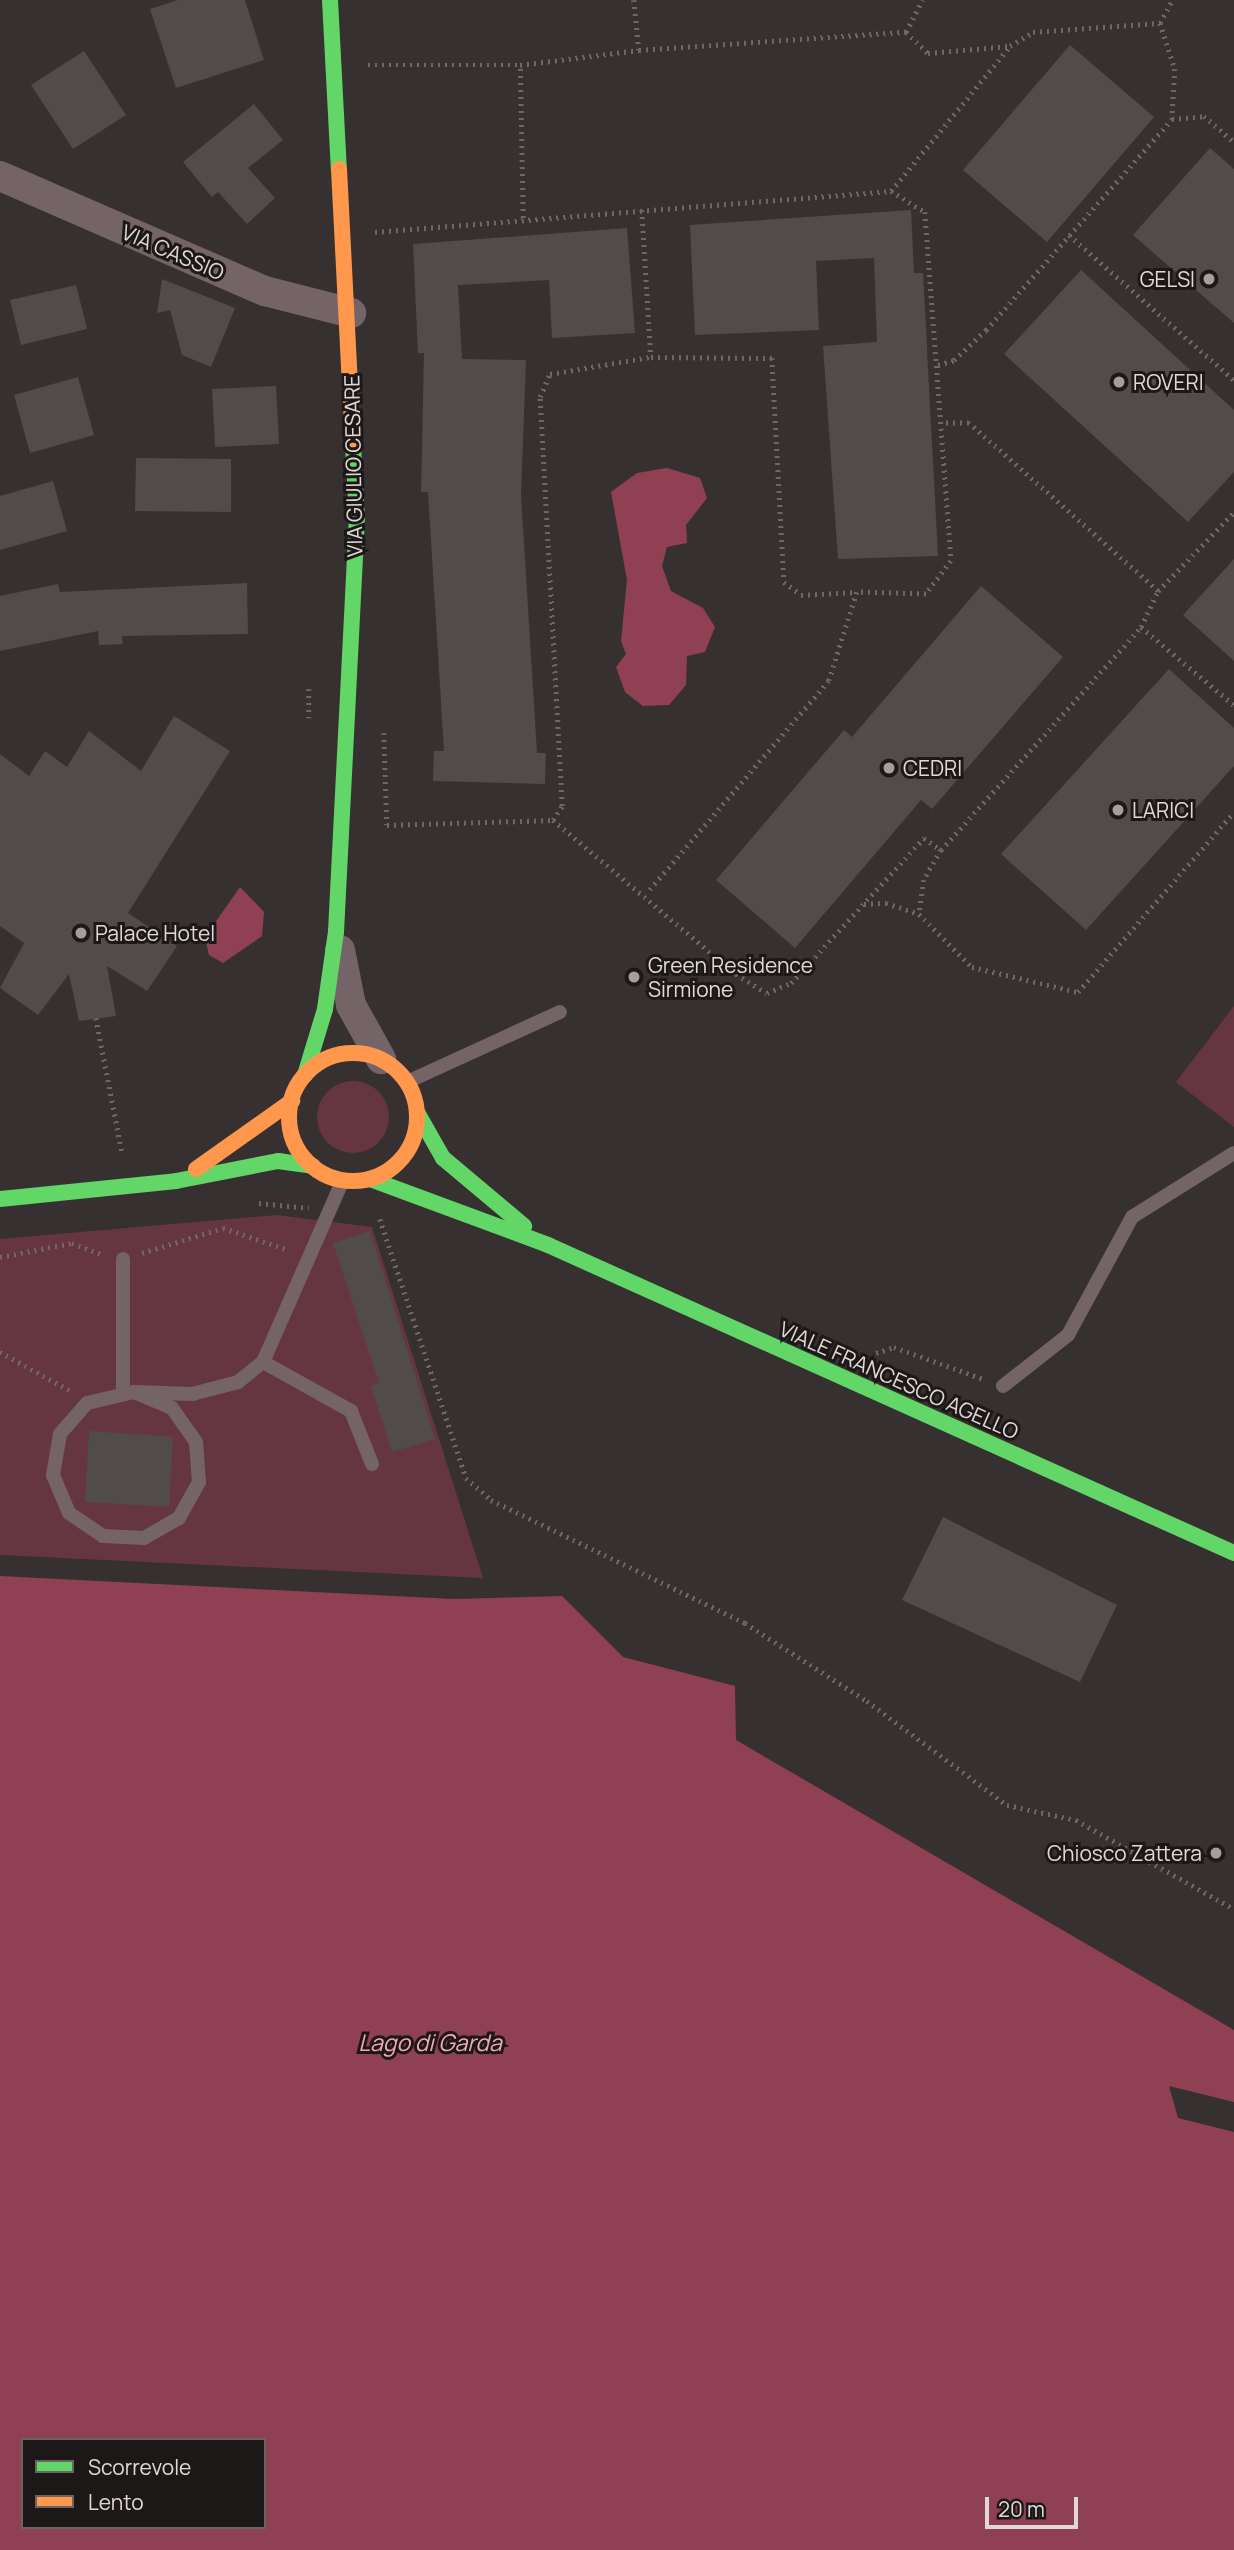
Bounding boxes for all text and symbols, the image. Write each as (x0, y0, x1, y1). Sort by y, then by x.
street label: VIA CASSIO (118, 219, 228, 285)
place label: GELSI (1140, 266, 1195, 292)
marker: GELSI (1201, 271, 1217, 287)
place label: ROVERI (1133, 369, 1204, 395)
marker: ROVERI (1111, 374, 1127, 390)
street label: VIA GIULIO CESARE (339, 375, 367, 557)
place label: CEDRI (903, 755, 962, 781)
marker: CEDRI (881, 760, 897, 776)
place label: LARICI (1132, 797, 1194, 823)
marker: LARICI (1110, 802, 1126, 818)
place label: Palace Hotel (95, 920, 215, 946)
marker: Palace Hotel (73, 925, 89, 941)
place label: Green Residence Sirmione (648, 952, 813, 1002)
marker: Green Residence Sirmione (626, 969, 642, 985)
street label: VIALE FRANCESCO AGELLO (776, 1316, 1022, 1444)
place label: Chiosco Zattera (1047, 1840, 1202, 1866)
marker: Chiosco Zattera (1208, 1845, 1224, 1861)
water label: Lago di Garda (358, 2028, 502, 2056)
legend (21, 2438, 266, 2529)
text: Scorrevole (88, 2453, 191, 2481)
scale bar (989, 2484, 1082, 2528)
text: Lento (88, 2488, 144, 2516)
text: 20 m (998, 2495, 1045, 2523)

